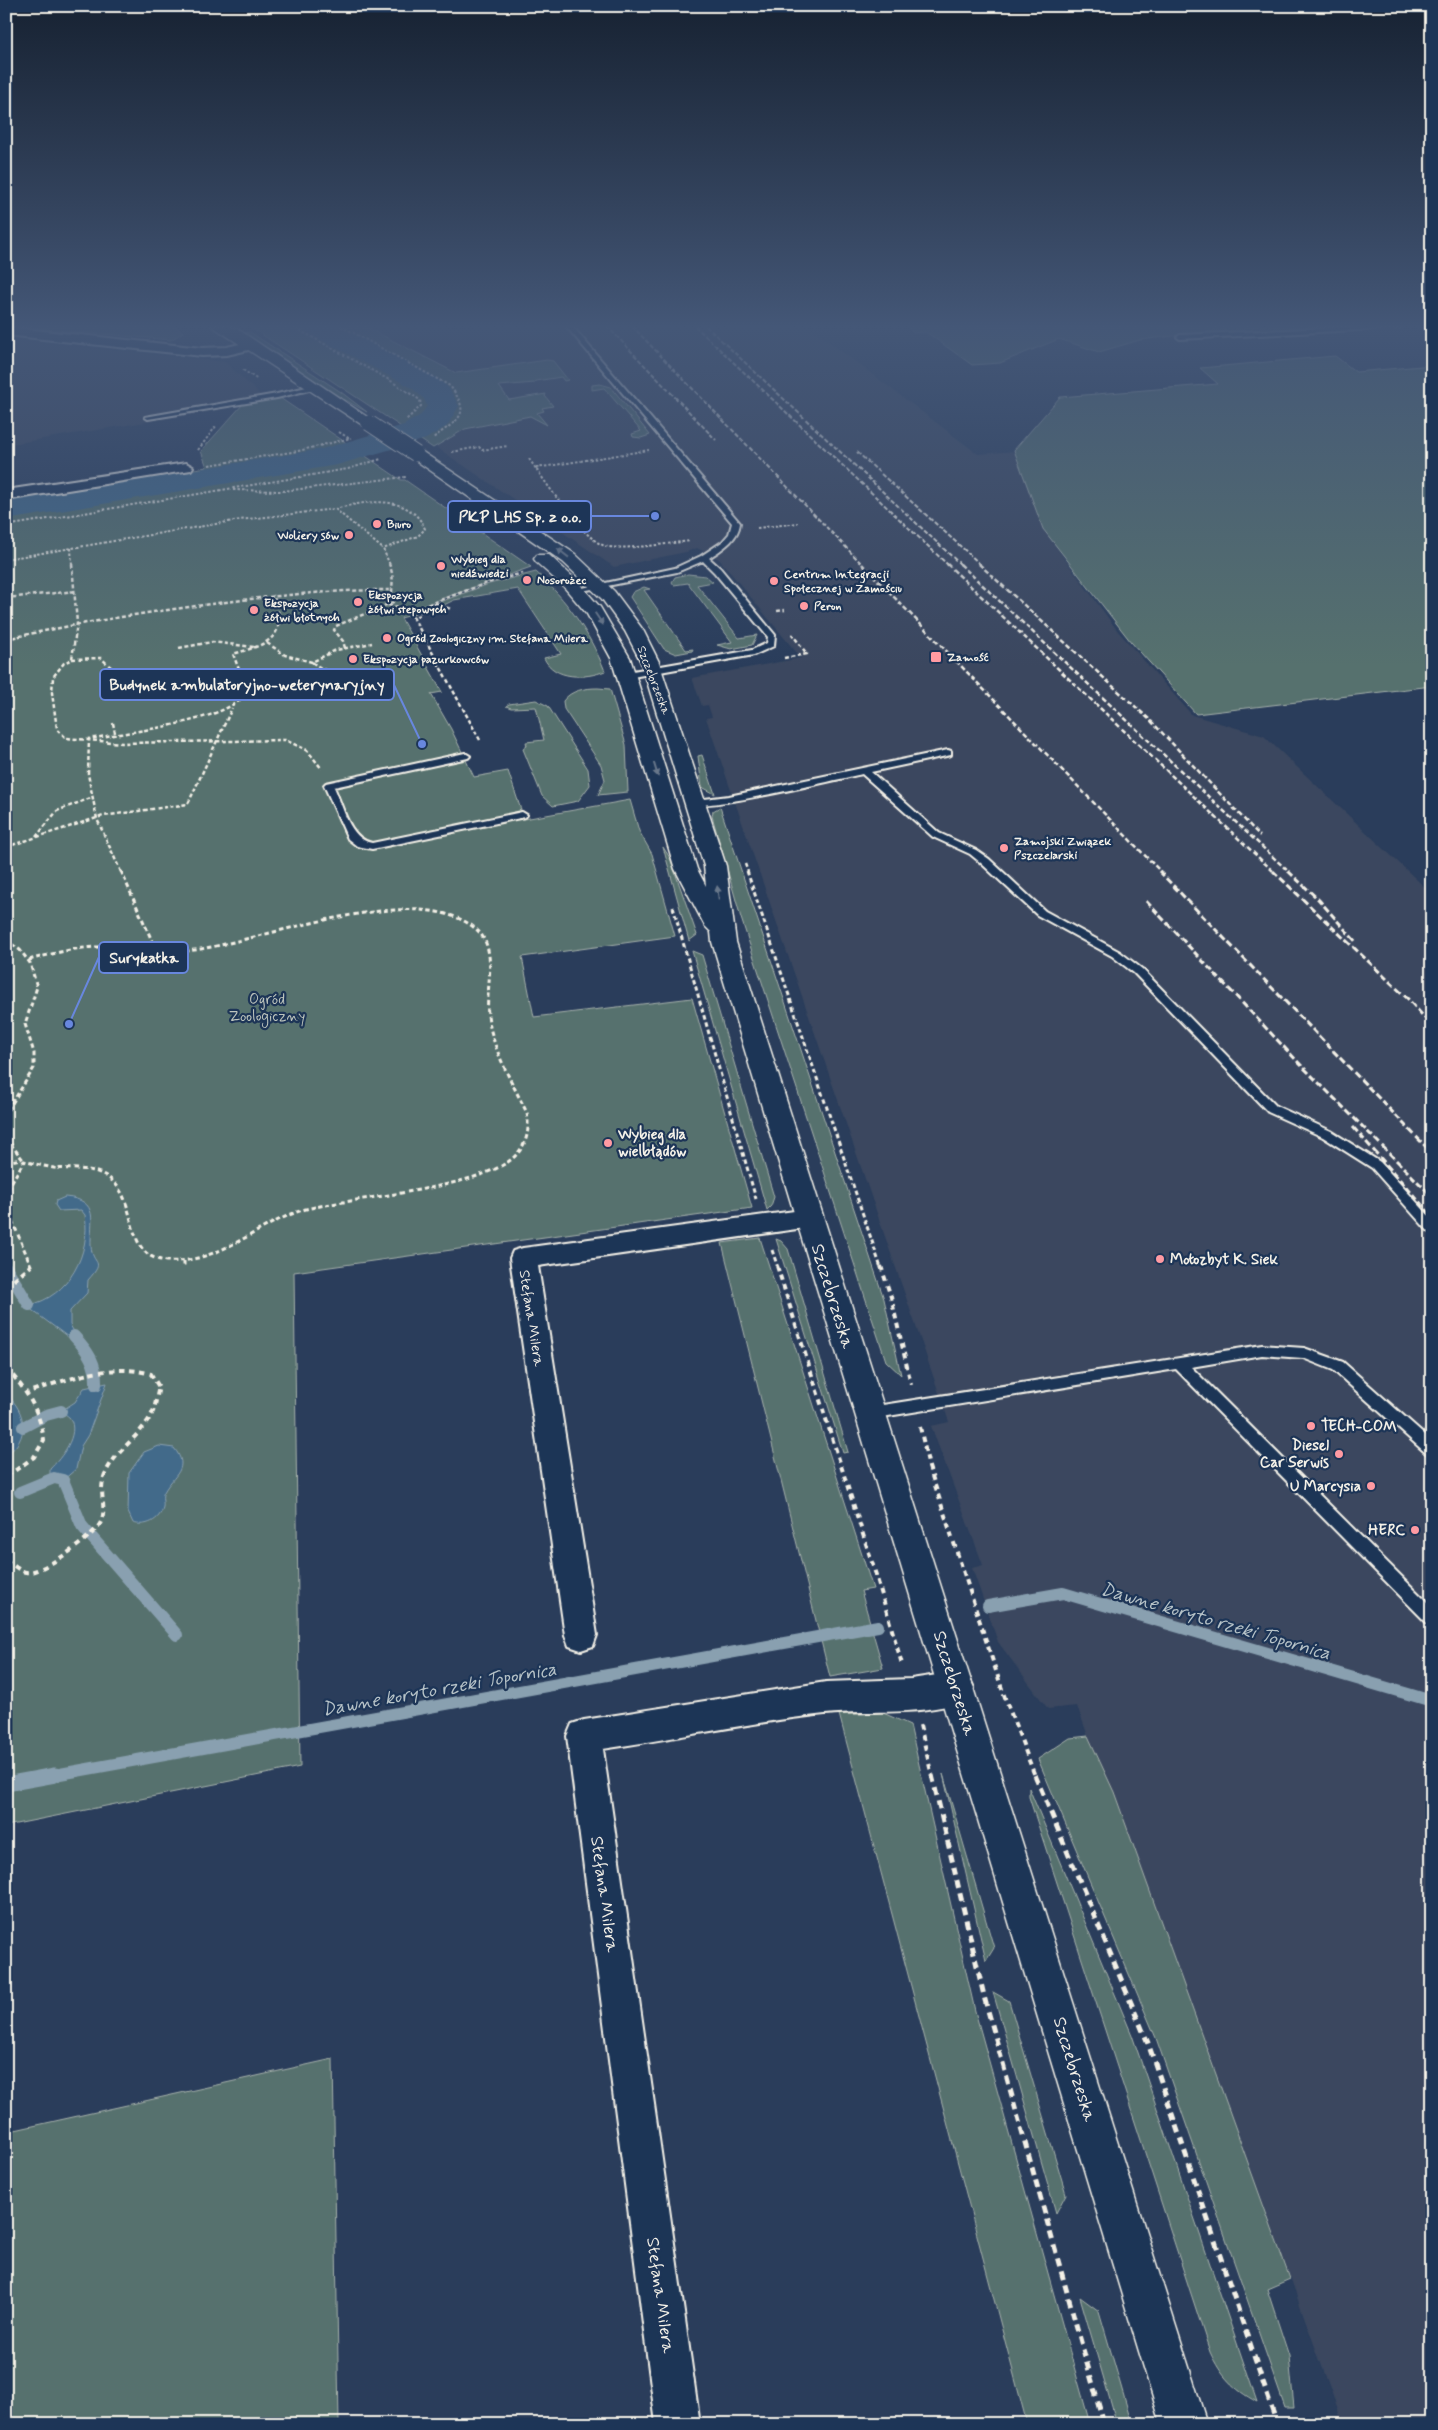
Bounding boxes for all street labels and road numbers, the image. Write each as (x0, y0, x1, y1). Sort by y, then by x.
street label: Szczebrzeska (633, 644, 674, 718)
street label: Szczebrzeska (805, 1241, 859, 1352)
street label: Stefana Milera (514, 1268, 549, 1369)
street label: Szczebrzeska (927, 1628, 981, 1739)
street label: Stefana Milera (584, 1835, 624, 1954)
street label: Szczebrzeska (1047, 2014, 1101, 2125)
street label: Stefana Milera (640, 2236, 680, 2355)

